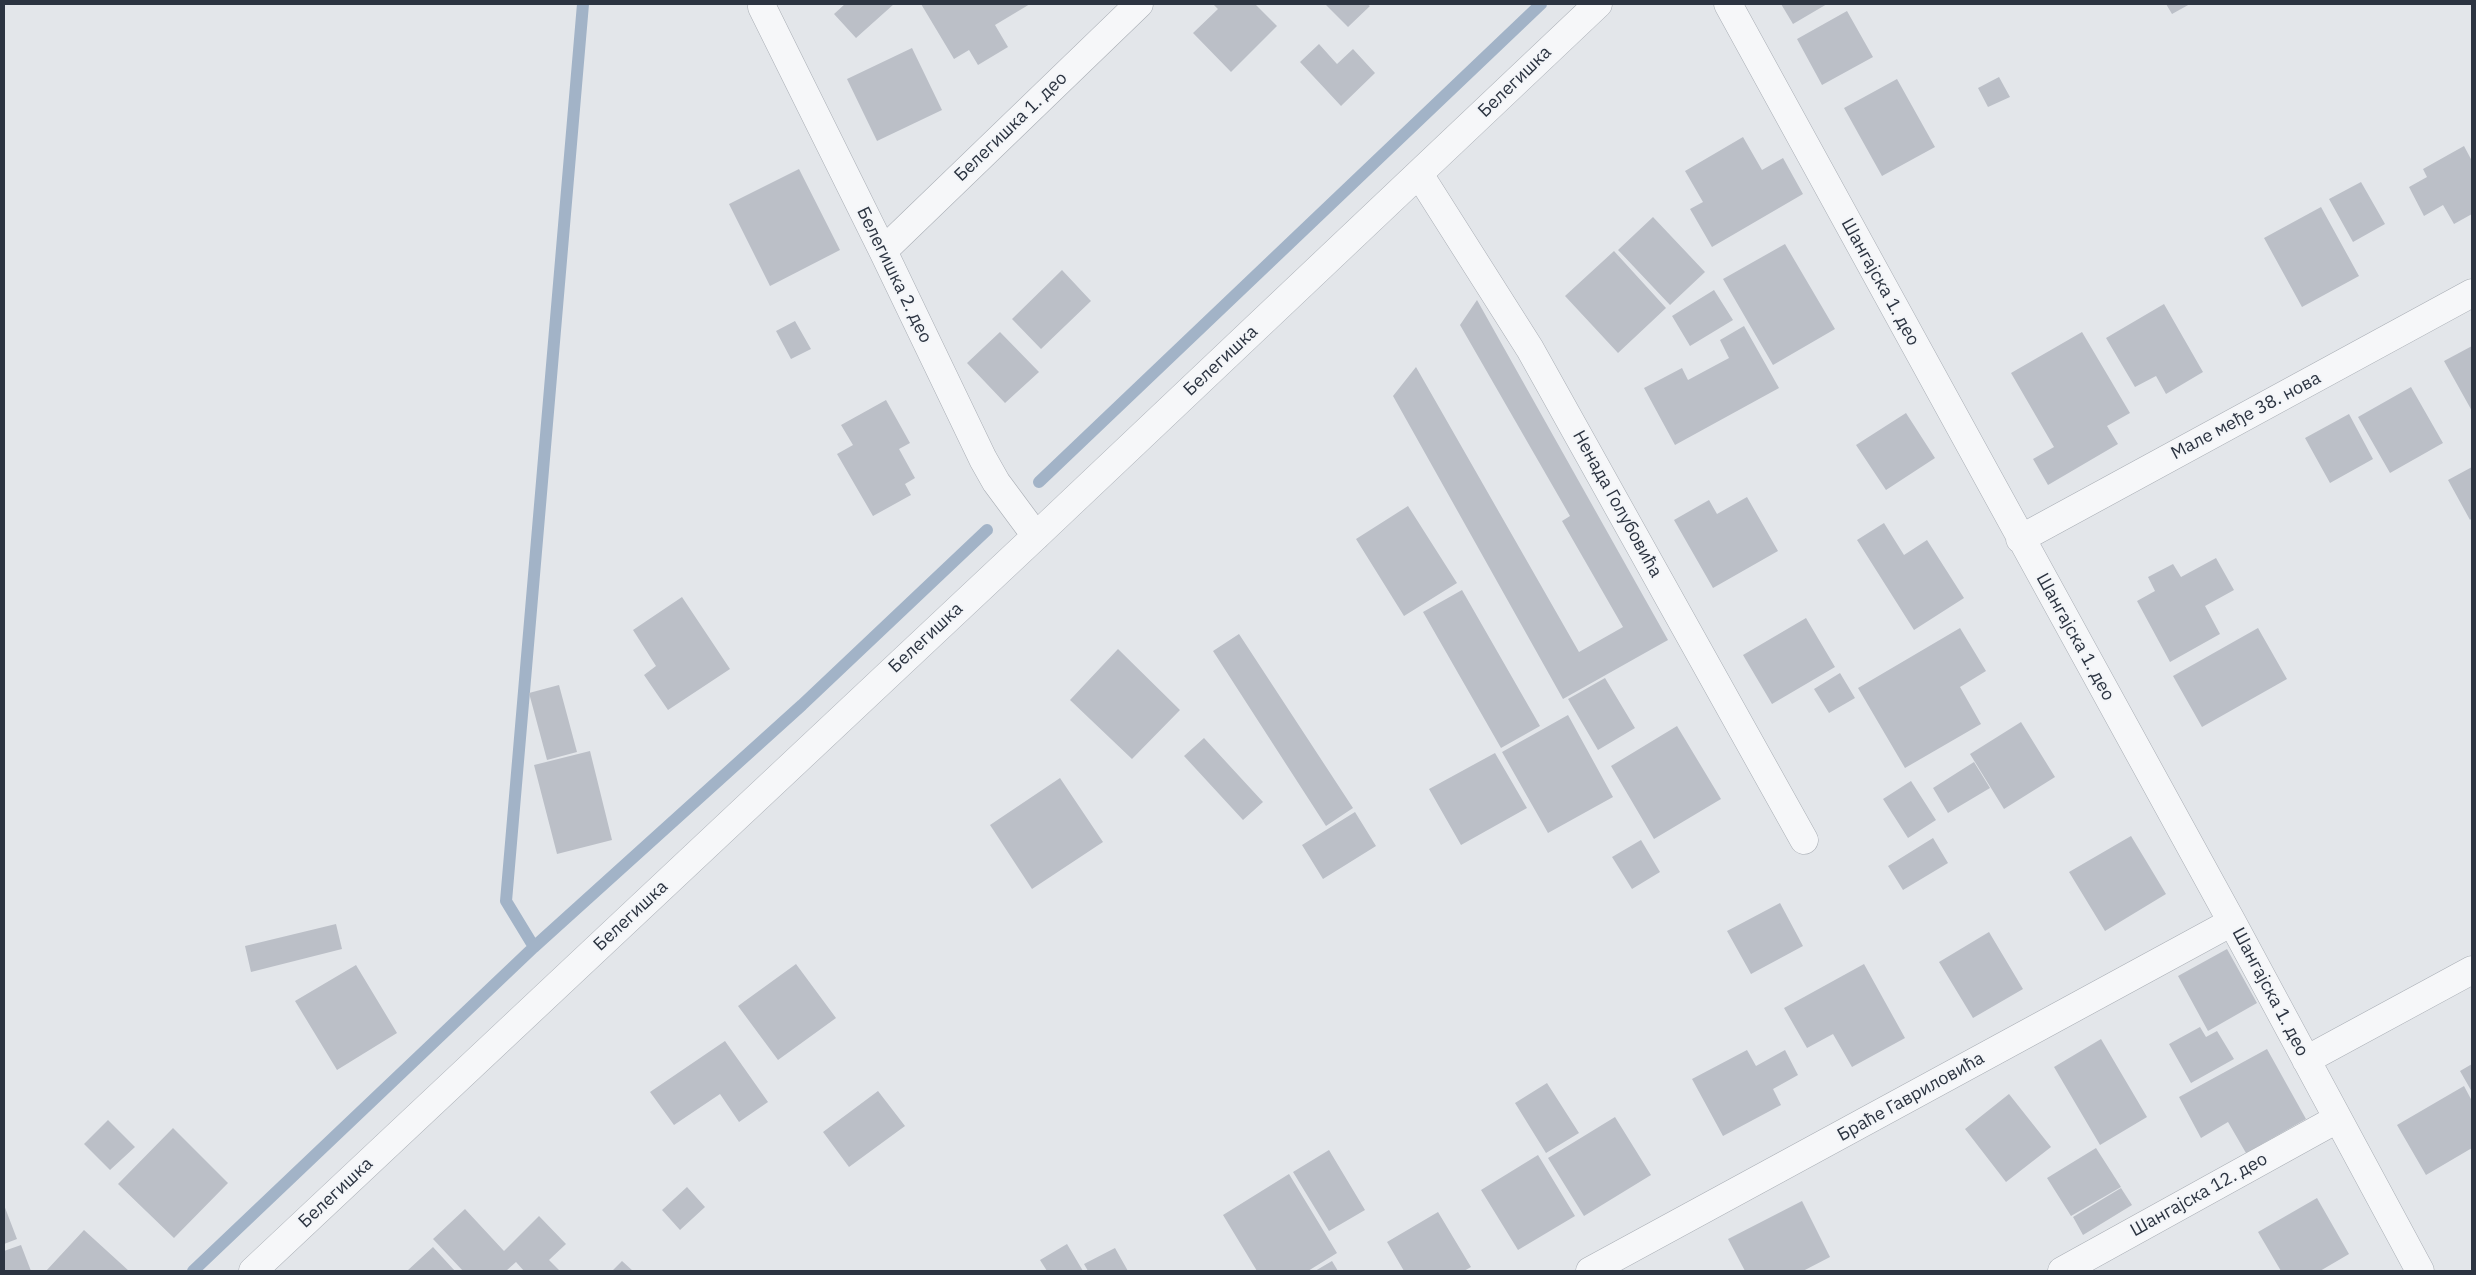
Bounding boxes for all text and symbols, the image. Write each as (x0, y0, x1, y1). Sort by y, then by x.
street label: Белегишка (1474, 42, 1556, 122)
street label: Белегишка 1. део (950, 68, 1072, 186)
street label: Белегишка 2. део (852, 204, 936, 346)
street label: Шангајска 1. део (1836, 215, 1924, 349)
street label: Белегишка (1179, 321, 1263, 401)
street label: Мале међе 38. нова (2167, 367, 2325, 465)
street label: Ненада Голубовића (1568, 427, 1666, 581)
street label: Шангајска 1. део (2031, 570, 2119, 704)
street label: Белегишка (884, 598, 968, 678)
street label: Белегишка (589, 876, 673, 956)
street label: Шангајска 1. део (2227, 924, 2313, 1060)
street label: Браће Гавриловића (1834, 1048, 1988, 1146)
street label: Шангајска 12. део (2127, 1148, 2271, 1242)
street label: Белегишка (294, 1153, 378, 1233)

